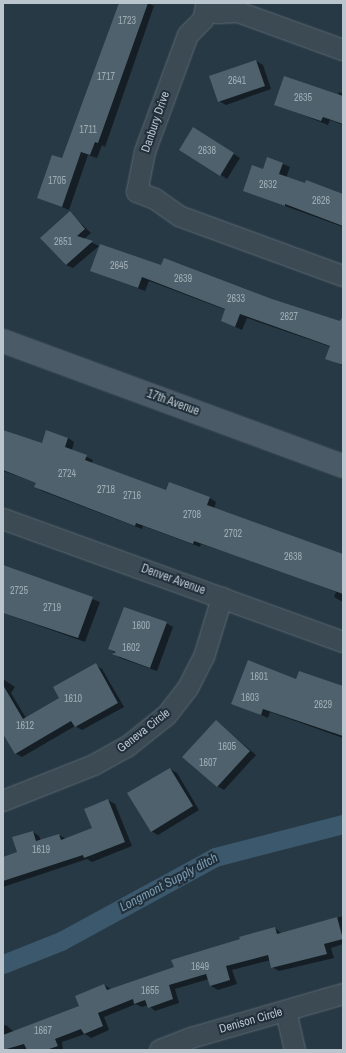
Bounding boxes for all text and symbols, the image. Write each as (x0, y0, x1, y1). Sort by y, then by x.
house number: 1723 (118, 15, 136, 27)
house number: 1717 (97, 71, 115, 83)
house number: 2641 (228, 75, 246, 87)
street label: Danbury Drive (139, 90, 173, 154)
house number: 2635 (294, 92, 312, 104)
house number: 1711 (79, 124, 97, 136)
house number: 2638 (198, 145, 216, 157)
house number: 1705 (48, 175, 66, 187)
house number: 2632 (259, 179, 277, 191)
house number: 2626 (312, 195, 330, 207)
house number: 2651 (54, 236, 72, 248)
house number: 2645 (110, 260, 128, 272)
house number: 2639 (174, 273, 192, 285)
house number: 2633 (227, 293, 245, 305)
house number: 2627 (280, 311, 298, 323)
street label: 17th Avenue (145, 387, 201, 419)
house number: 2724 (58, 468, 76, 480)
house number: 2718 (97, 484, 115, 496)
house number: 2716 (123, 490, 141, 502)
house number: 2708 (183, 509, 201, 521)
house number: 2702 (224, 528, 242, 540)
house number: 2638 (284, 551, 302, 563)
street label: Denver Avenue (139, 562, 207, 598)
house number: 2725 (10, 585, 28, 597)
house number: 2719 (43, 602, 61, 614)
house number: 1600 (132, 620, 150, 632)
house number: 1602 (122, 642, 140, 654)
house number: 1601 (250, 671, 268, 683)
house number: 1603 (241, 692, 259, 704)
house number: 1610 (64, 693, 82, 705)
house number: 2629 (314, 699, 332, 711)
street label: Geneva Circle (115, 706, 173, 756)
house number: 1612 (16, 720, 34, 732)
house number: 1605 (218, 741, 236, 753)
house number: 1607 (199, 757, 217, 769)
house number: 1619 (32, 844, 50, 856)
water label: Longmont Supply ditch (117, 851, 221, 915)
house number: 1649 (191, 961, 209, 973)
house number: 1655 (141, 985, 159, 997)
street label: Denison Circle (218, 1005, 284, 1037)
house number: 1667 (34, 1025, 52, 1037)

